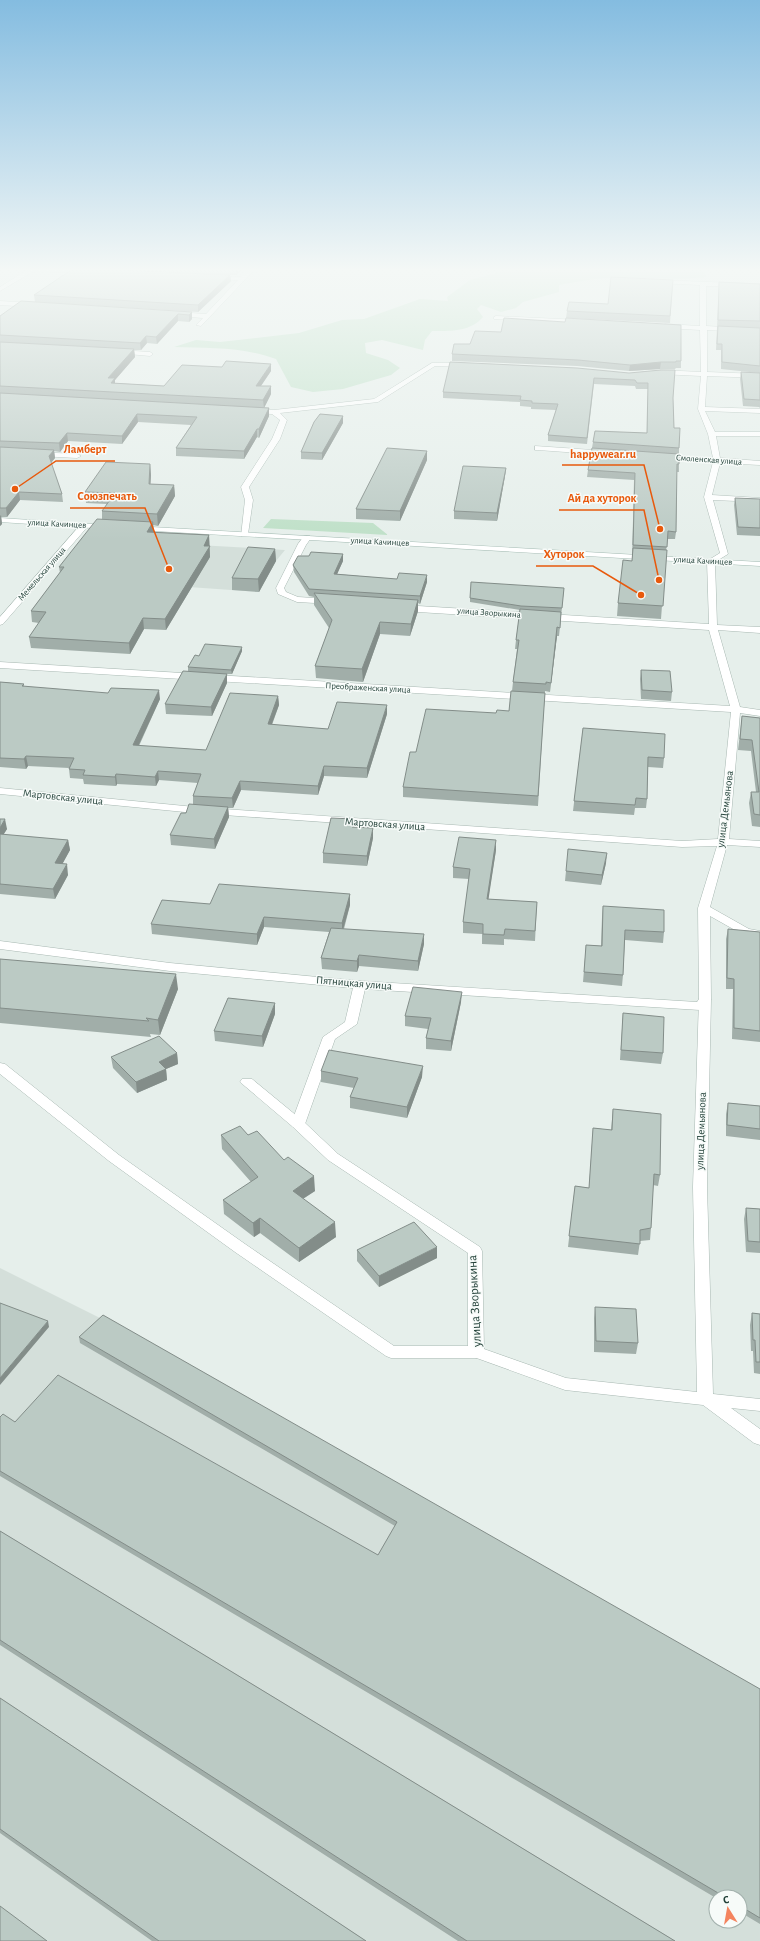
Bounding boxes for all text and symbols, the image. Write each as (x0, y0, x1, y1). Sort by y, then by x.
callout: Ламберт (56, 437, 115, 461)
callout: happywear.ru (562, 441, 644, 465)
text: Ламберт (63, 443, 107, 455)
text: happywear.ru (570, 448, 637, 461)
street label: Смоленская улица (676, 453, 742, 467)
callout: Союзпечать (70, 484, 145, 508)
callout: Ай да хуторок (559, 486, 644, 510)
text: Союзпечать (77, 490, 137, 502)
text: Ай да хуторок (567, 492, 637, 505)
street label: улица Качинцев (26, 518, 87, 530)
street label: улица Качинцев (349, 536, 410, 548)
callout: Хуторок (536, 542, 593, 566)
street label: Мемельская улица (16, 546, 68, 602)
text: Хуторок (543, 548, 585, 561)
street label: улица Качинцев (672, 555, 733, 567)
street label: улица Зворыкина (456, 606, 521, 620)
street label: Преображенская улица (325, 681, 411, 695)
street label: улица Демьянова (715, 770, 735, 849)
street label: Мартовская улица (22, 787, 104, 807)
street label: Мартовская улица (344, 816, 426, 832)
street label: Пятницкая улица (315, 974, 393, 992)
street label: улица Демьянова (694, 1092, 708, 1171)
street label: улица Зворыкина (466, 1255, 484, 1348)
north arrow (708, 1889, 748, 1929)
text: С (722, 1894, 730, 1906)

